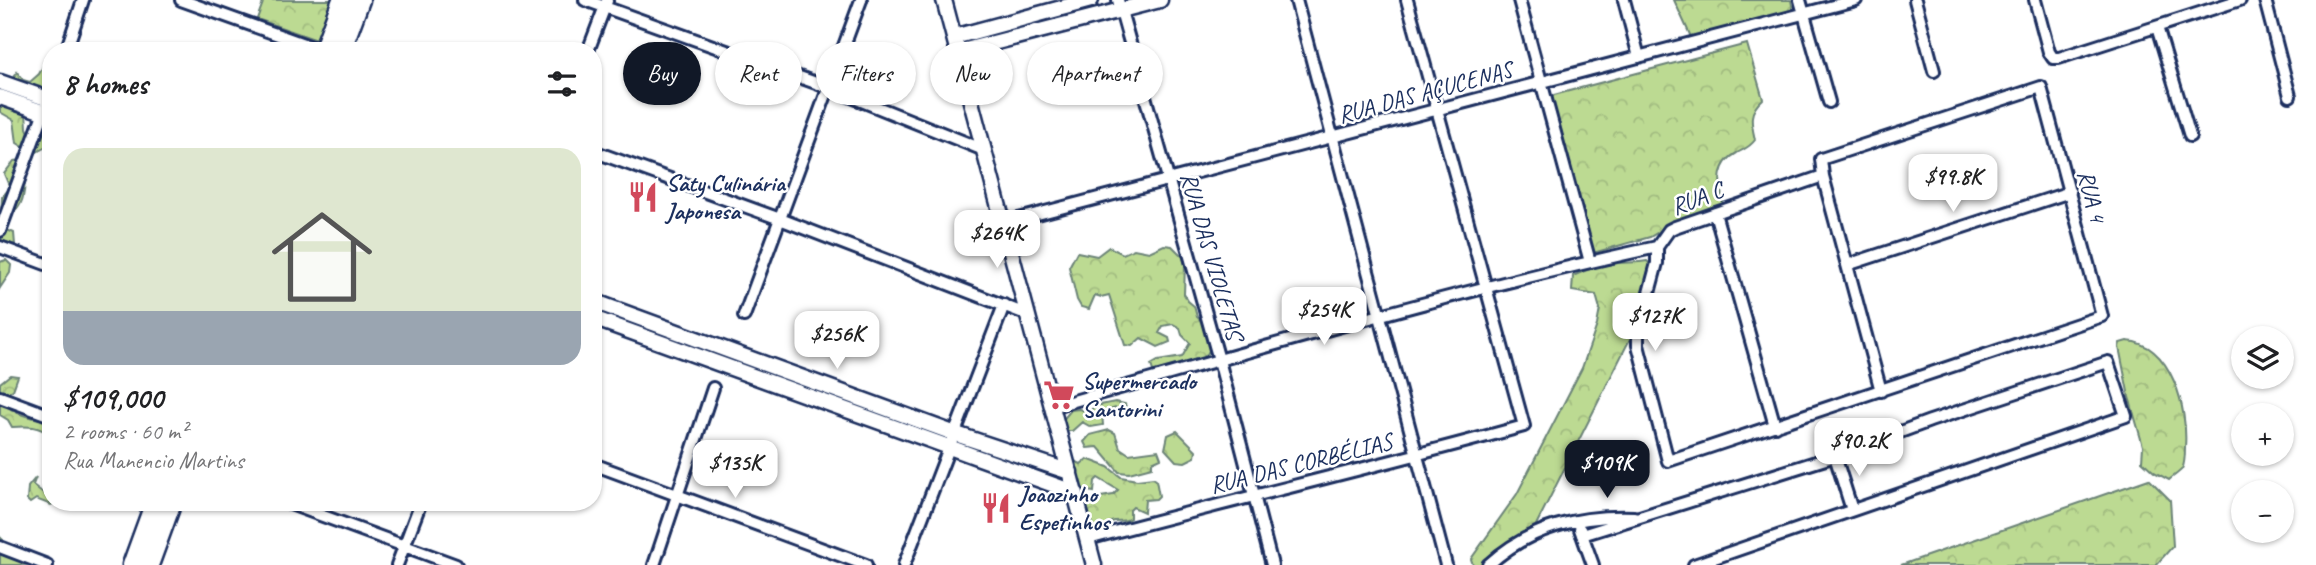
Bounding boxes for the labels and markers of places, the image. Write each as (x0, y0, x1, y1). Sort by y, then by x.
pin: $99.8K (1896, 154, 2010, 214)
place label: Saty Culinária Japonesa (664, 168, 787, 226)
restaurant icon: Saty Culinária Japonesa (626, 180, 660, 214)
pin: $264K (948, 210, 1046, 270)
pin: $254K (1275, 288, 1373, 347)
pin: $127K (1606, 294, 1704, 353)
pin: $256K (788, 312, 886, 371)
place label: Supermercado Santorini (1082, 366, 1198, 424)
supermarket icon: Supermercado Santorini (1042, 378, 1076, 412)
pin: $90.2K (1802, 419, 1916, 478)
pin: $135K (686, 440, 784, 500)
pin: $109K (1558, 440, 1656, 500)
place label: Joaozinho Espetinhos (1017, 479, 1112, 537)
restaurant icon: Joaozinho Espetinhos (979, 491, 1013, 525)

